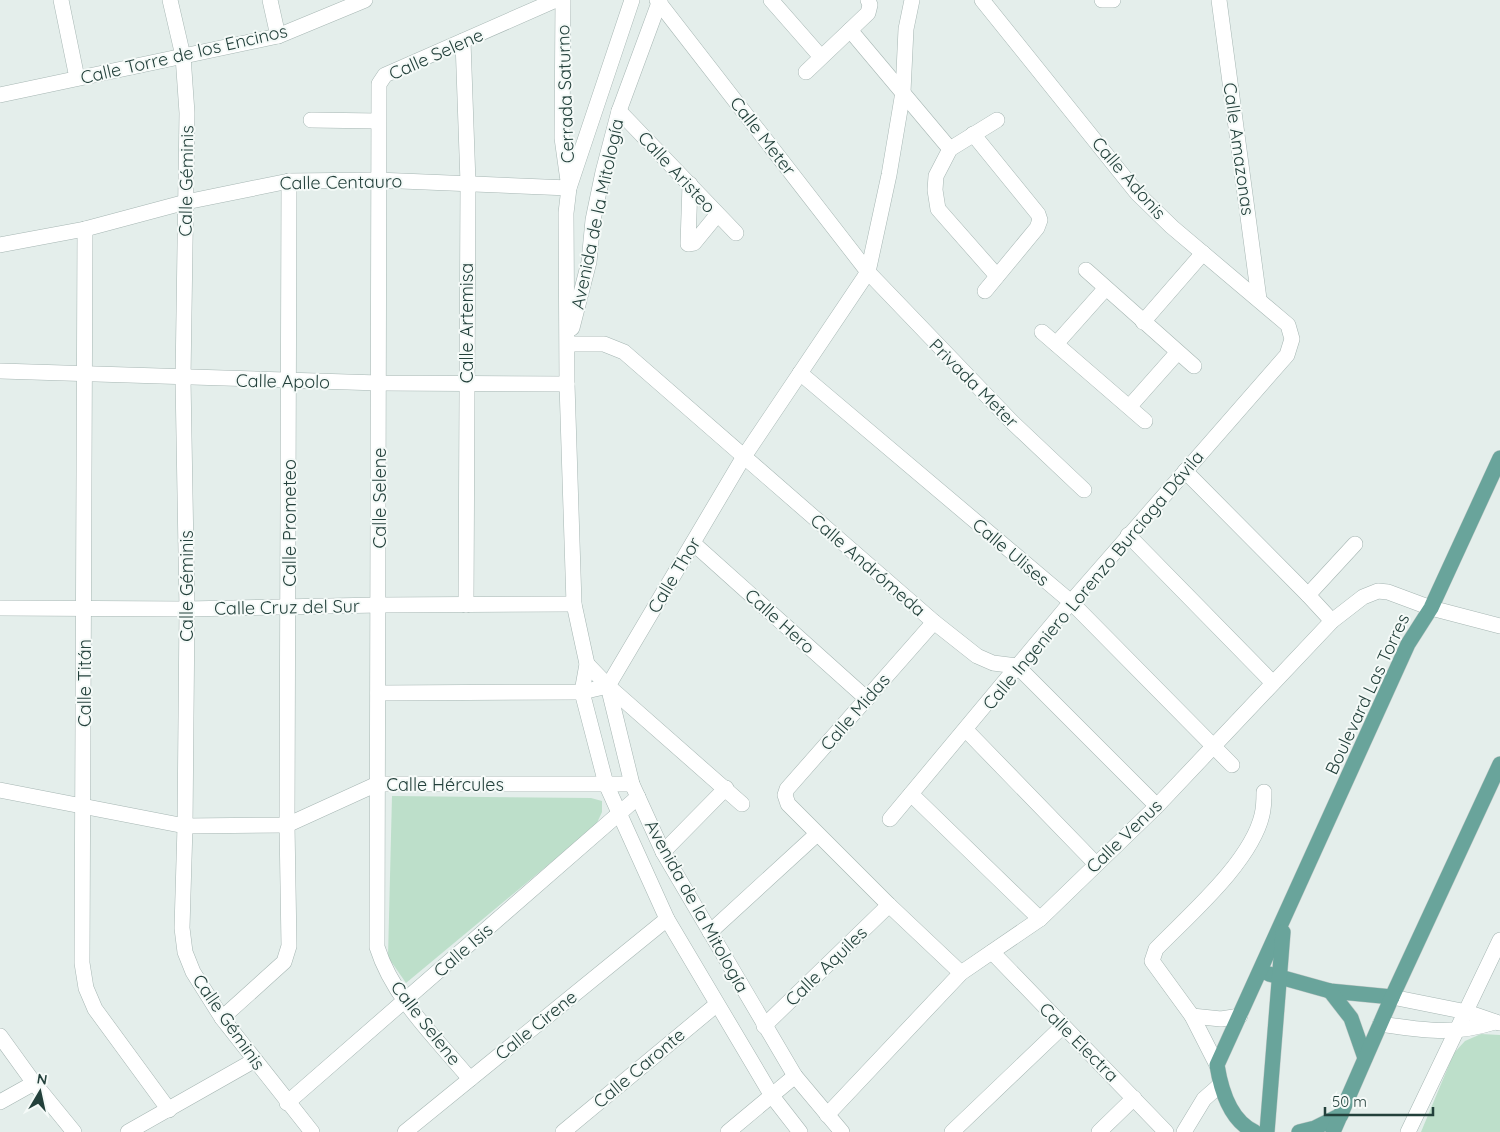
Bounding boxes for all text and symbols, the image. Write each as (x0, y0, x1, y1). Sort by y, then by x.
street label: Calle Torre de los Encinos (78, 19, 290, 89)
street label: Calle Selene (385, 23, 487, 85)
street label: Cerrada Saturno (551, 24, 579, 164)
street label: Calle Amazonas (1218, 81, 1260, 217)
street label: Calle Meter (725, 92, 801, 180)
street label: Avenida de la Mitología (566, 117, 628, 311)
street label: Calle Géminis (174, 125, 198, 237)
street label: Calle Aristeo (633, 126, 721, 218)
street label: Calle Adonis (1087, 132, 1171, 224)
street label: Calle Centauro (279, 169, 403, 195)
street label: Calle Artemisa (455, 263, 478, 383)
street label: Privada Meter (925, 334, 1023, 432)
street label: Calle Apolo (236, 369, 330, 393)
street label: Calle Ingeniero Lorenzo Burciaga Dávila (978, 445, 1208, 715)
street label: Calle Selene (368, 448, 391, 548)
street label: Calle Prometeo (278, 459, 301, 587)
street label: Calle Andrómeda (806, 509, 930, 621)
street label: Calle Ulises (968, 513, 1054, 591)
street label: Calle Géminis (175, 530, 198, 642)
street label: Calle Thor (642, 533, 706, 617)
street label: Calle Hero (740, 584, 820, 658)
street label: Calle Cruz del Sur (214, 594, 360, 620)
street label: Boulevard Las Torres (1320, 610, 1414, 778)
street label: Calle Titán (73, 639, 96, 727)
street label: Calle Midas (815, 669, 895, 755)
street label: Calle Hércules (386, 773, 504, 796)
street label: Calle Venus (1081, 794, 1167, 878)
street label: Avenida de la Mitología (640, 816, 754, 996)
street label: Calle Isis (429, 918, 497, 982)
street label: Calle Aquiles (780, 921, 872, 1011)
street label: Calle Géminis (188, 970, 270, 1074)
street label: Calle Selene (386, 976, 466, 1070)
street label: Calle Cirene (490, 985, 582, 1065)
street label: Calle Electra (1034, 997, 1124, 1087)
street label: Calle Caronte (589, 1023, 689, 1113)
north arrow (15, 1067, 65, 1117)
text: N (36, 1069, 49, 1089)
scale bar (1325, 1084, 1432, 1116)
text: 50 m (1332, 1092, 1367, 1111)

